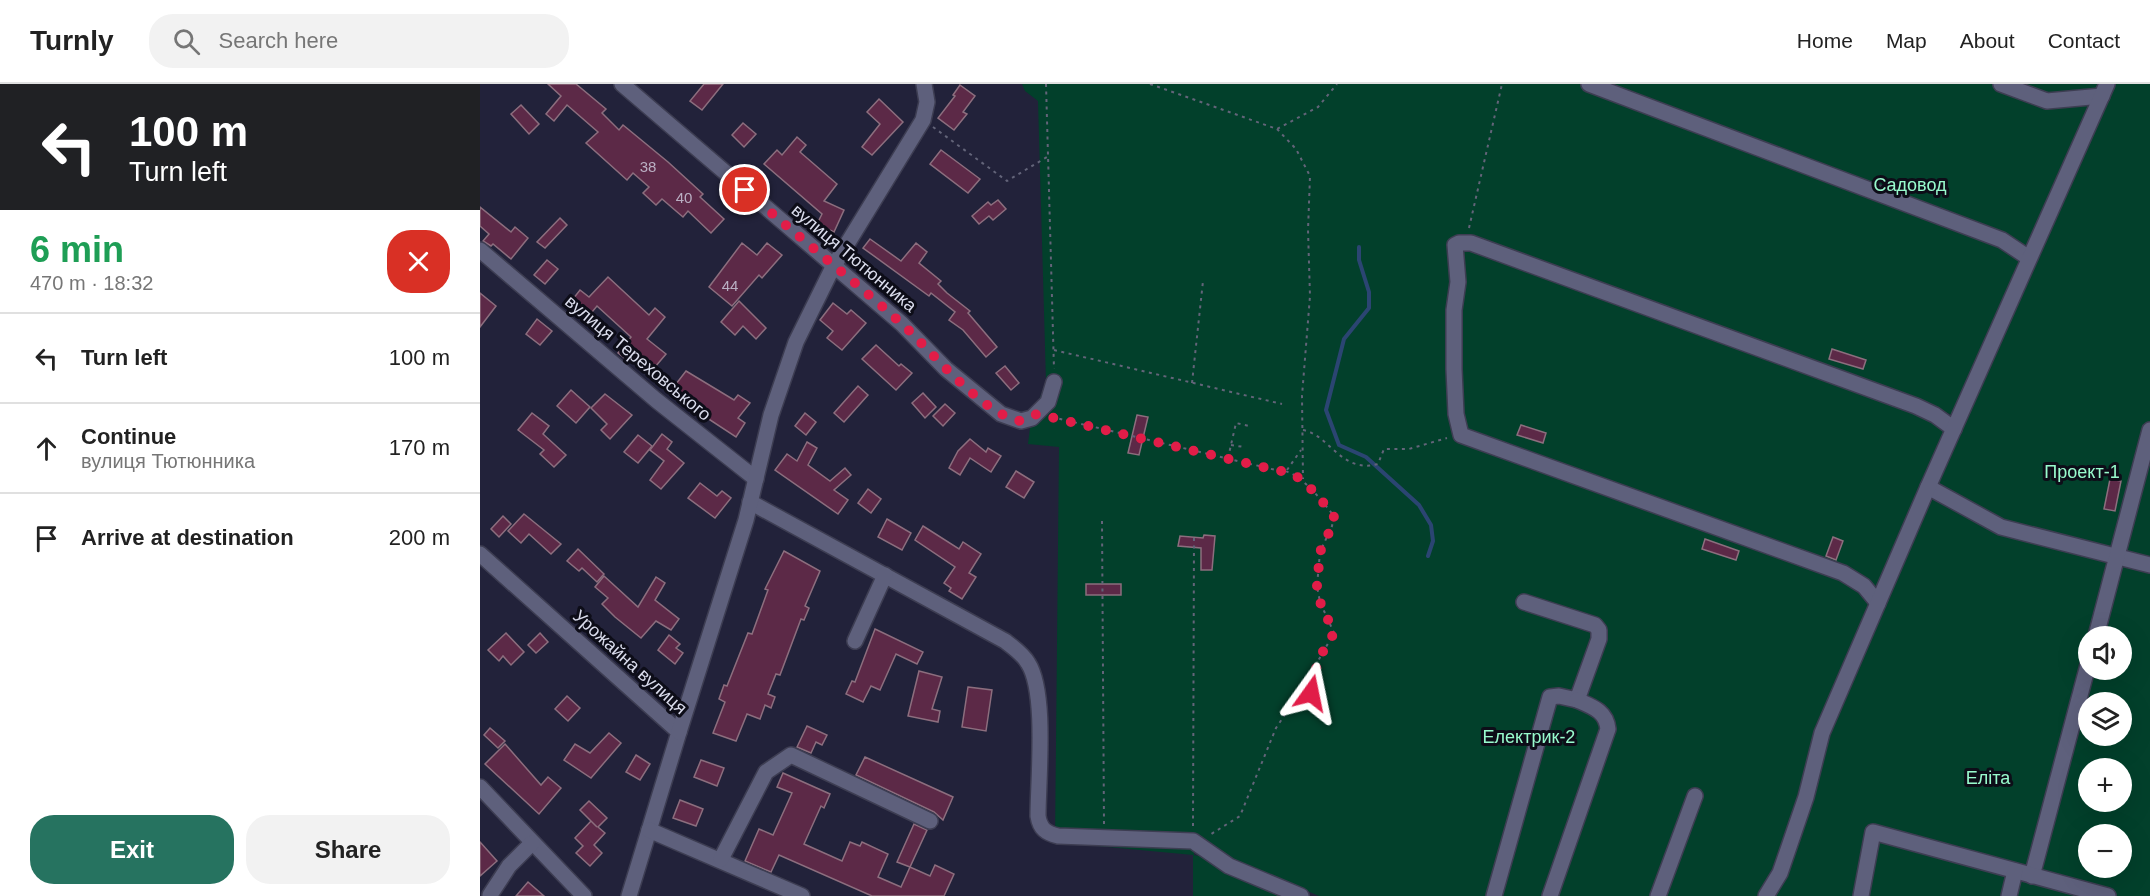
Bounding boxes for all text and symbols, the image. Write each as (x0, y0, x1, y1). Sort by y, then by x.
search box (149, 14, 569, 68)
text: Turnly (30, 25, 113, 56)
icon: search (170, 25, 203, 58)
text: Search here (218, 28, 338, 53)
text: Home (1797, 29, 1853, 52)
text: Map (1886, 29, 1927, 52)
text: About (1960, 29, 2015, 52)
text: Contact (2048, 29, 2120, 52)
icon: left (30, 108, 108, 186)
text: 100 m (129, 108, 248, 155)
text: Turn left (129, 157, 227, 187)
house number: 38 (640, 158, 656, 175)
pin (719, 164, 770, 215)
icon: arrive (728, 173, 761, 206)
park label: Садовод (1873, 175, 1947, 195)
house number: 40 (676, 189, 692, 206)
street label: вулиця Тютюнника (788, 200, 921, 317)
text: 6 min (30, 229, 124, 270)
button: close (387, 230, 450, 293)
text: 470 m · 18:32 (30, 272, 153, 294)
house number: 44 (722, 277, 738, 294)
street label: вулиця Тереховського (561, 291, 715, 425)
icon: left (30, 342, 63, 375)
text: Turn left (81, 345, 167, 370)
text: 100 m (389, 345, 450, 370)
text: Continue (81, 424, 176, 449)
icon: ahead (30, 432, 63, 465)
text: 170 m (389, 435, 450, 460)
text: вулиця Тютюнника (81, 450, 255, 472)
park label: Проект-1 (2044, 462, 2120, 482)
icon: arrive (30, 522, 63, 555)
text: Arrive at destination (81, 525, 294, 550)
text: 200 m (389, 525, 450, 550)
street label: Урожайна вулиця (569, 606, 691, 718)
map controls (2078, 626, 2132, 878)
button: sound (2078, 626, 2132, 680)
position arrow (1279, 661, 1343, 725)
button: layers (2078, 692, 2132, 746)
park label: Електрик-2 (1483, 727, 1575, 747)
button: + (2078, 758, 2132, 812)
park label: Еліта (1966, 768, 2011, 788)
button: Exit (30, 815, 234, 884)
button: Share (246, 815, 450, 884)
button: − (2078, 824, 2132, 878)

